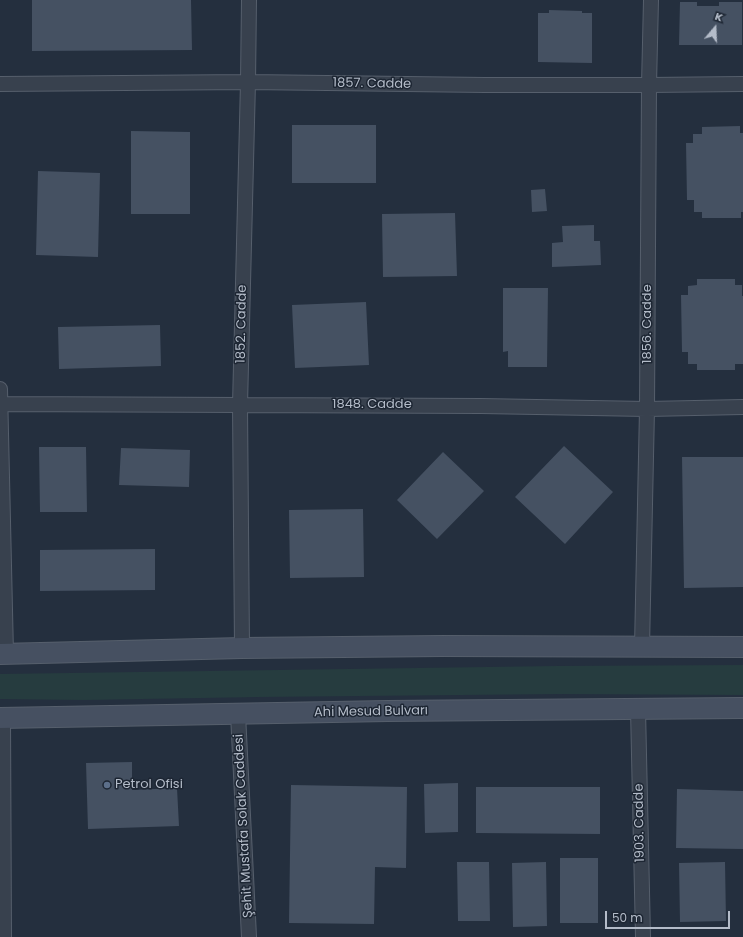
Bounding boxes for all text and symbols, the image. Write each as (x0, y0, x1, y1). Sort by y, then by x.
north arrow (695, 8, 735, 48)
text: K (713, 8, 725, 25)
street label: 1857. Cadde (333, 76, 411, 92)
street label: 1856. Cadde (640, 284, 656, 364)
street label: 1852. Cadde (234, 285, 250, 363)
street label: 1848. Cadde (332, 397, 412, 413)
street label: Ahi Mesud Bulvarı (314, 703, 428, 721)
street label: Şehit Mustafa Solak Caddesi (231, 734, 257, 918)
place label: Petrol Ofisi (115, 777, 183, 793)
marker: Petrol Ofisi (102, 780, 112, 790)
street label: 1903. Cadde (632, 783, 648, 863)
scale bar (607, 903, 732, 929)
text: 50 m (612, 909, 643, 926)

